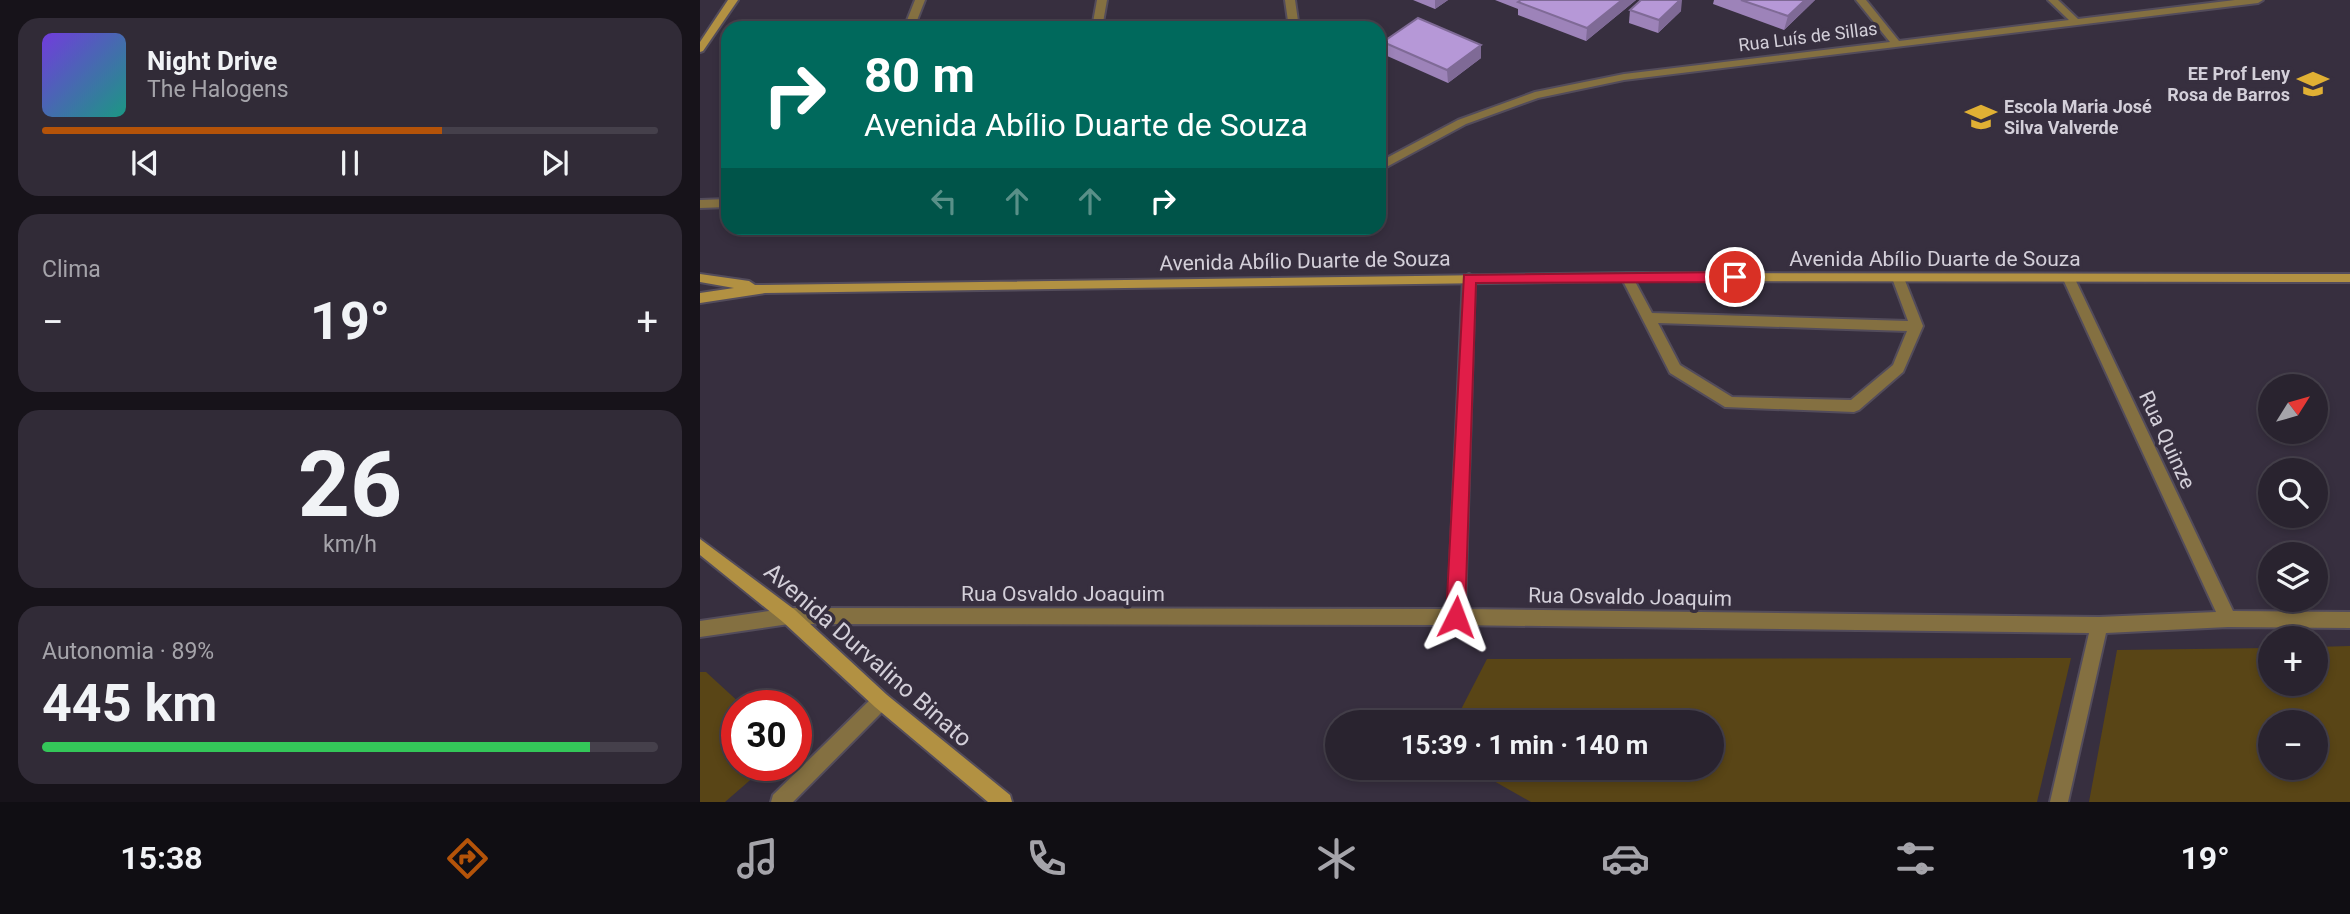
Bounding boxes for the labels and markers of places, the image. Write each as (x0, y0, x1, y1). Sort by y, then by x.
place label: EE Prof Leny Rosa de Barros (2167, 63, 2291, 105)
school or university icon: EE Prof Leny Rosa de Barros (2296, 67, 2330, 101)
place label: Escola Maria José Silva Valverde (2004, 96, 2152, 138)
school or university icon: Escola Maria José Silva Valverde (1964, 100, 1998, 134)
pin (1705, 247, 1765, 307)

